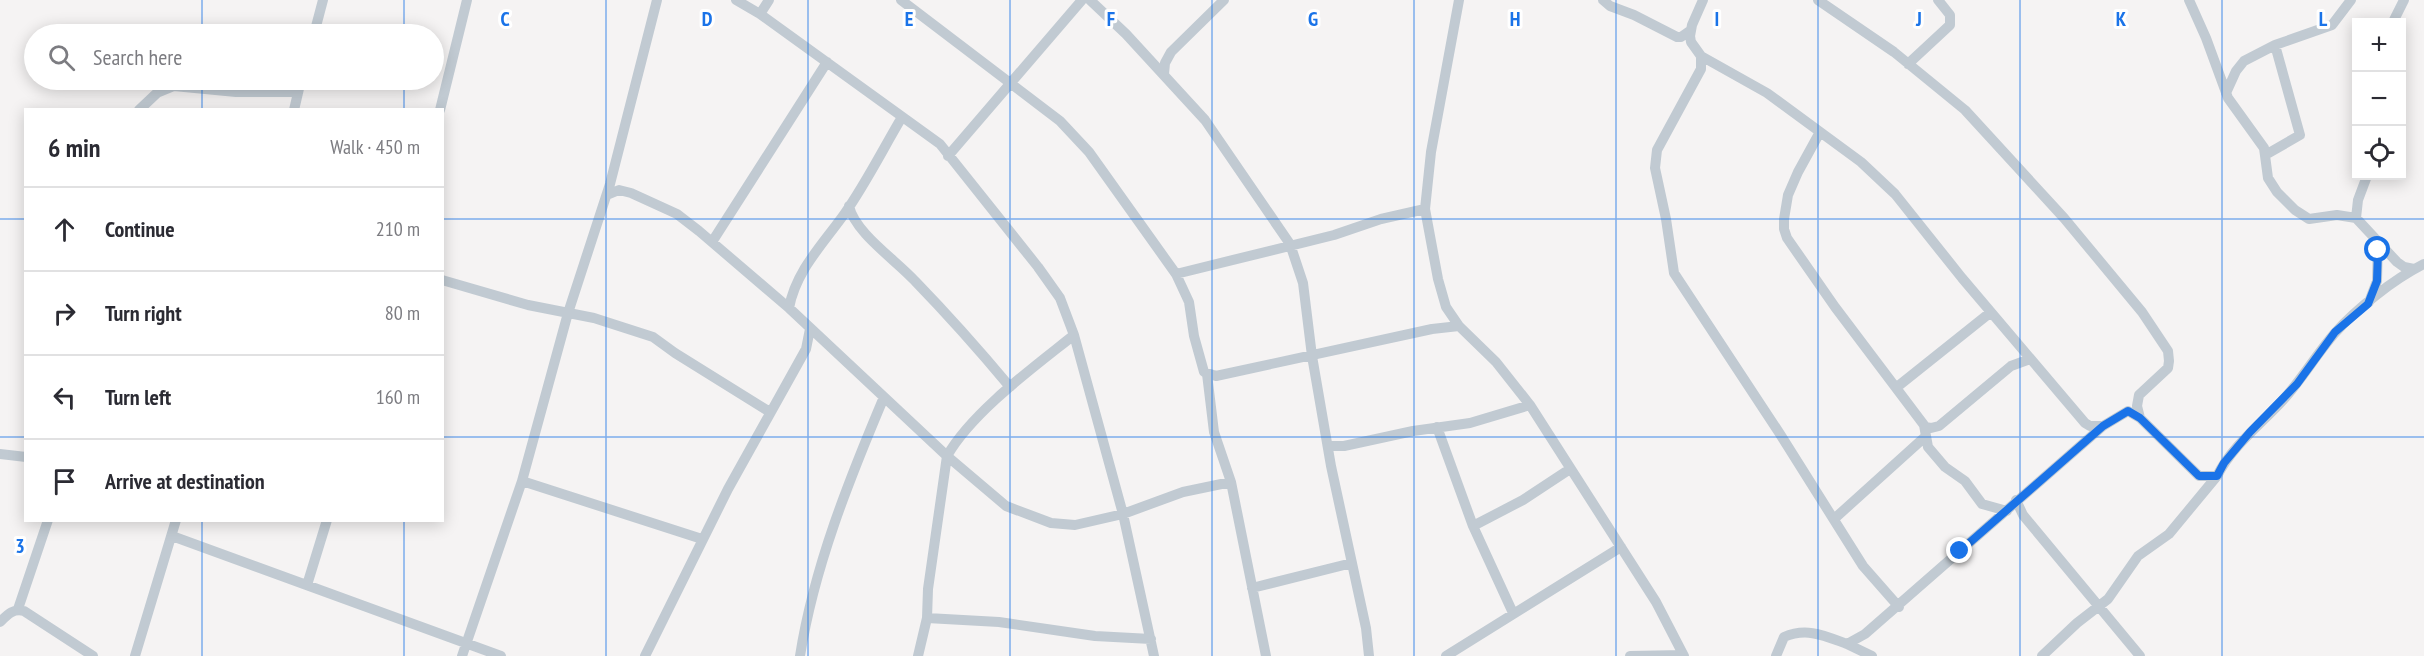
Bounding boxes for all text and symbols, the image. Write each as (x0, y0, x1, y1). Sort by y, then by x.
text: C (500, 6, 510, 32)
text: D (702, 6, 713, 32)
text: E (905, 6, 913, 32)
text: F (1107, 6, 1115, 32)
text: G (1308, 6, 1318, 32)
text: H (1510, 6, 1520, 32)
text: I (1715, 6, 1719, 32)
text: J (1915, 6, 1922, 32)
text: K (2116, 6, 2127, 32)
text: L (2319, 6, 2328, 32)
map controls (2352, 18, 2406, 180)
button: + (2352, 18, 2406, 72)
search box (24, 24, 444, 90)
icon: search (45, 41, 78, 74)
text: Search here (93, 43, 182, 71)
button: − (2352, 72, 2406, 126)
button: locate (2352, 126, 2406, 180)
text: 6 min (48, 131, 101, 164)
text: Walk · 450 m (330, 134, 420, 160)
icon: ahead (48, 213, 81, 246)
text: Continue (105, 215, 175, 243)
text: 210 m (376, 216, 420, 242)
route start (2364, 236, 2390, 262)
icon: right (48, 297, 81, 330)
text: Turn right (105, 299, 182, 327)
text: 80 m (385, 300, 420, 326)
icon: left (48, 381, 81, 414)
text: Turn left (105, 383, 171, 411)
text: 160 m (376, 384, 420, 410)
icon: arrive (48, 465, 81, 498)
text: Arrive at destination (105, 467, 265, 495)
text: 3 (15, 533, 25, 559)
route end (1946, 537, 1972, 563)

